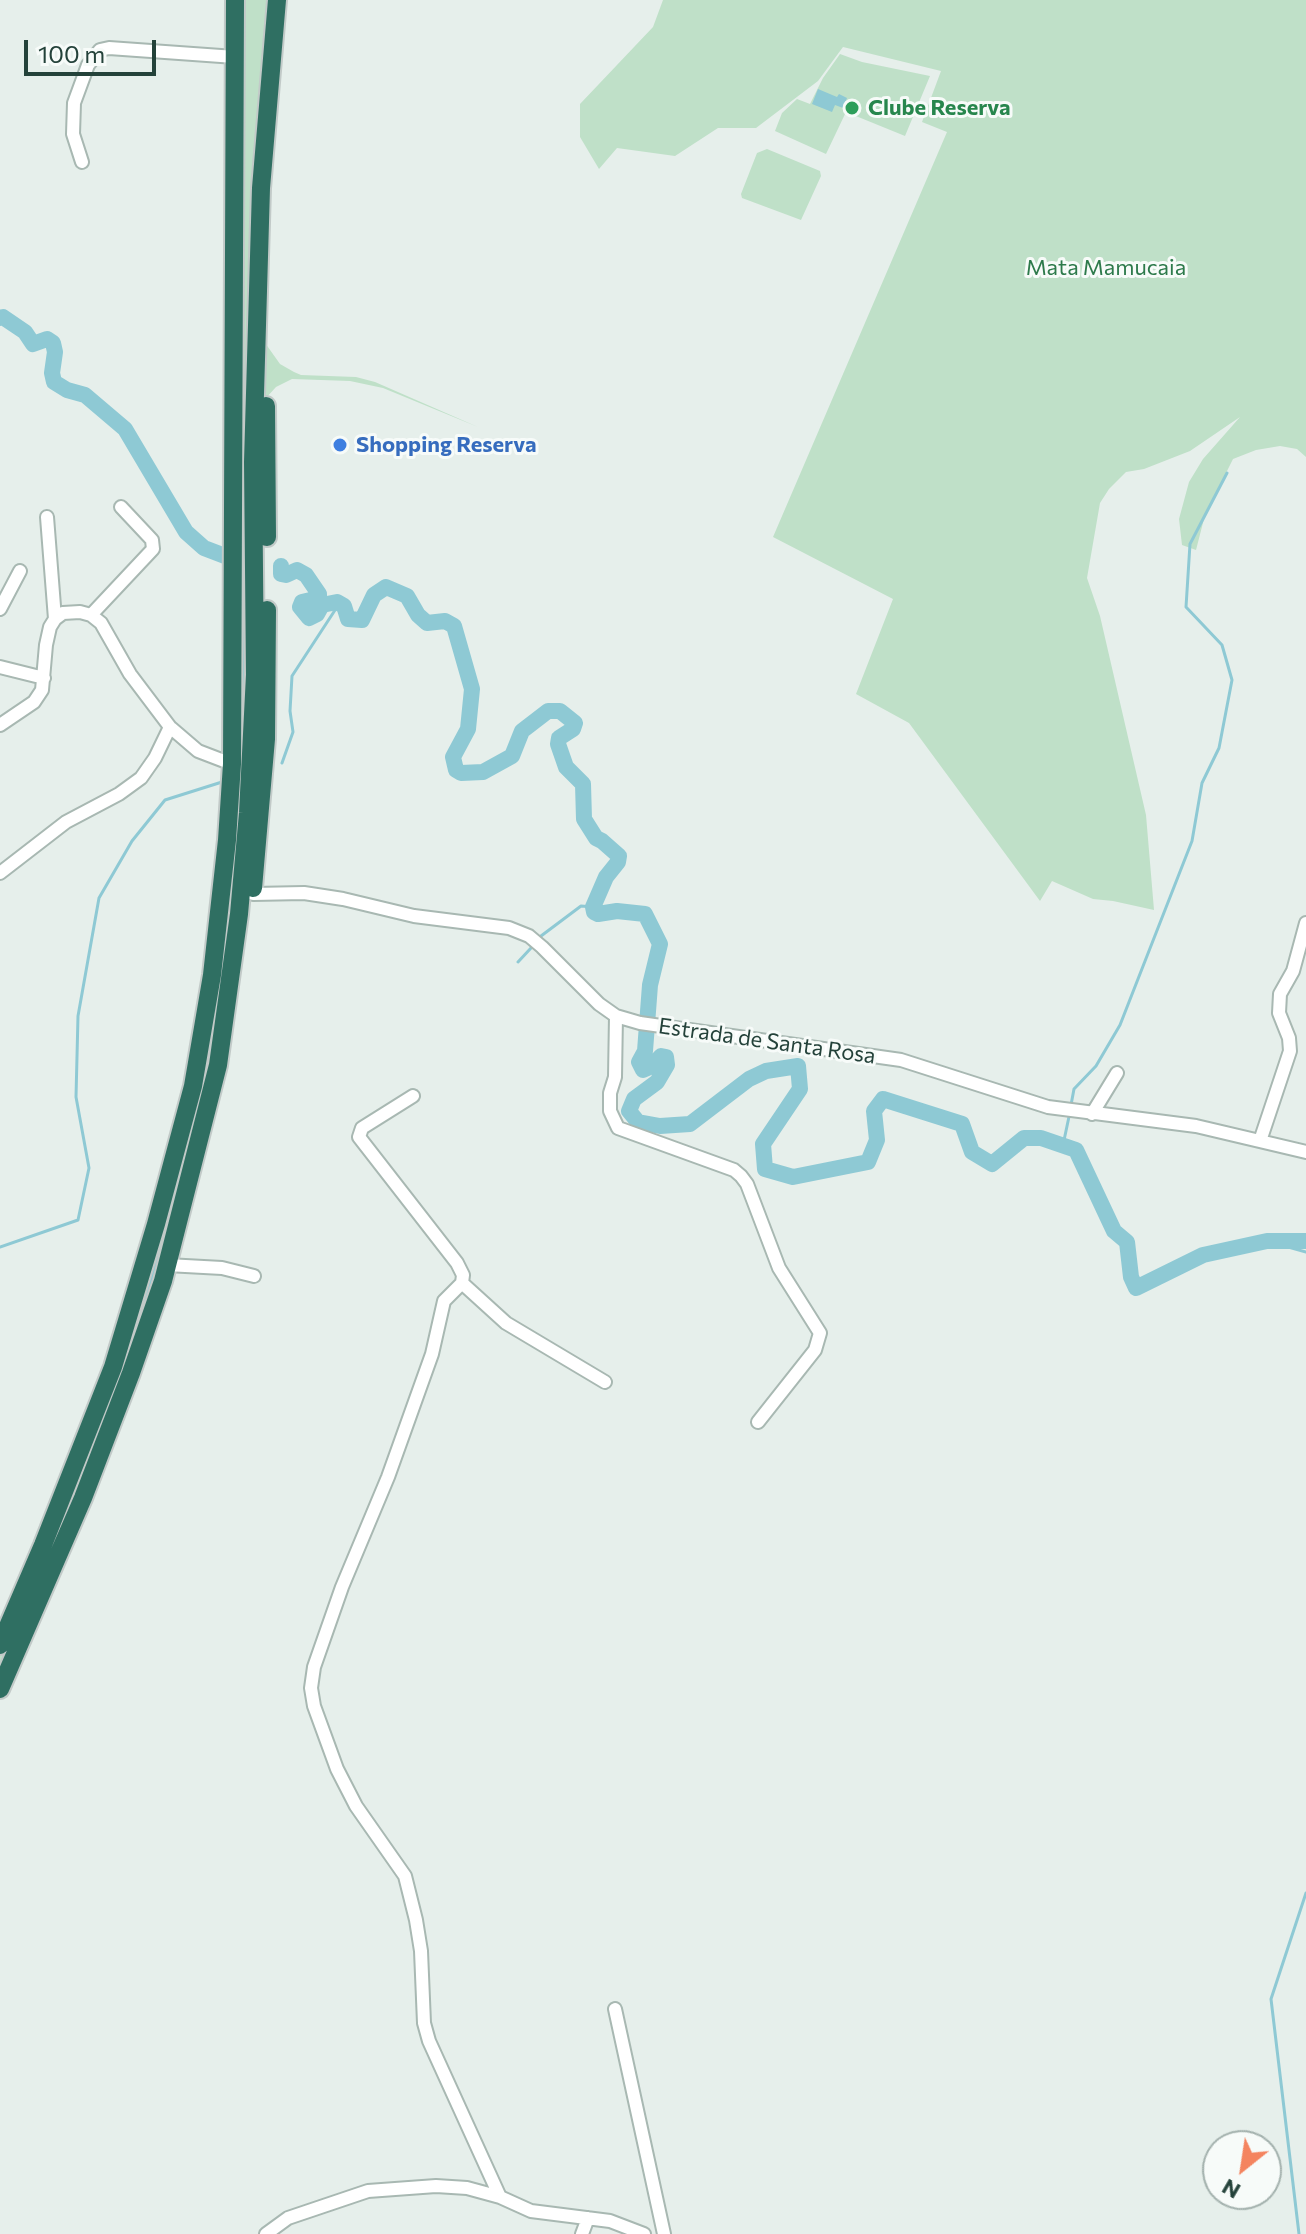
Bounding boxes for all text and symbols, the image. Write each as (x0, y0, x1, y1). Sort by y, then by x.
scale bar (28, 24, 160, 74)
text: 100 m (38, 39, 105, 68)
place label: Clube Reserva (868, 95, 1011, 121)
marker: Clube Reserva (843, 99, 861, 117)
park label: Mata Mamucaia (1026, 255, 1186, 281)
place label: Shopping Reserva (356, 432, 537, 458)
marker: Shopping Reserva (331, 436, 349, 454)
street label: Estrada de Santa Rosa (657, 1013, 877, 1069)
north arrow (1202, 2130, 1282, 2210)
text: N (1217, 2174, 1245, 2205)

